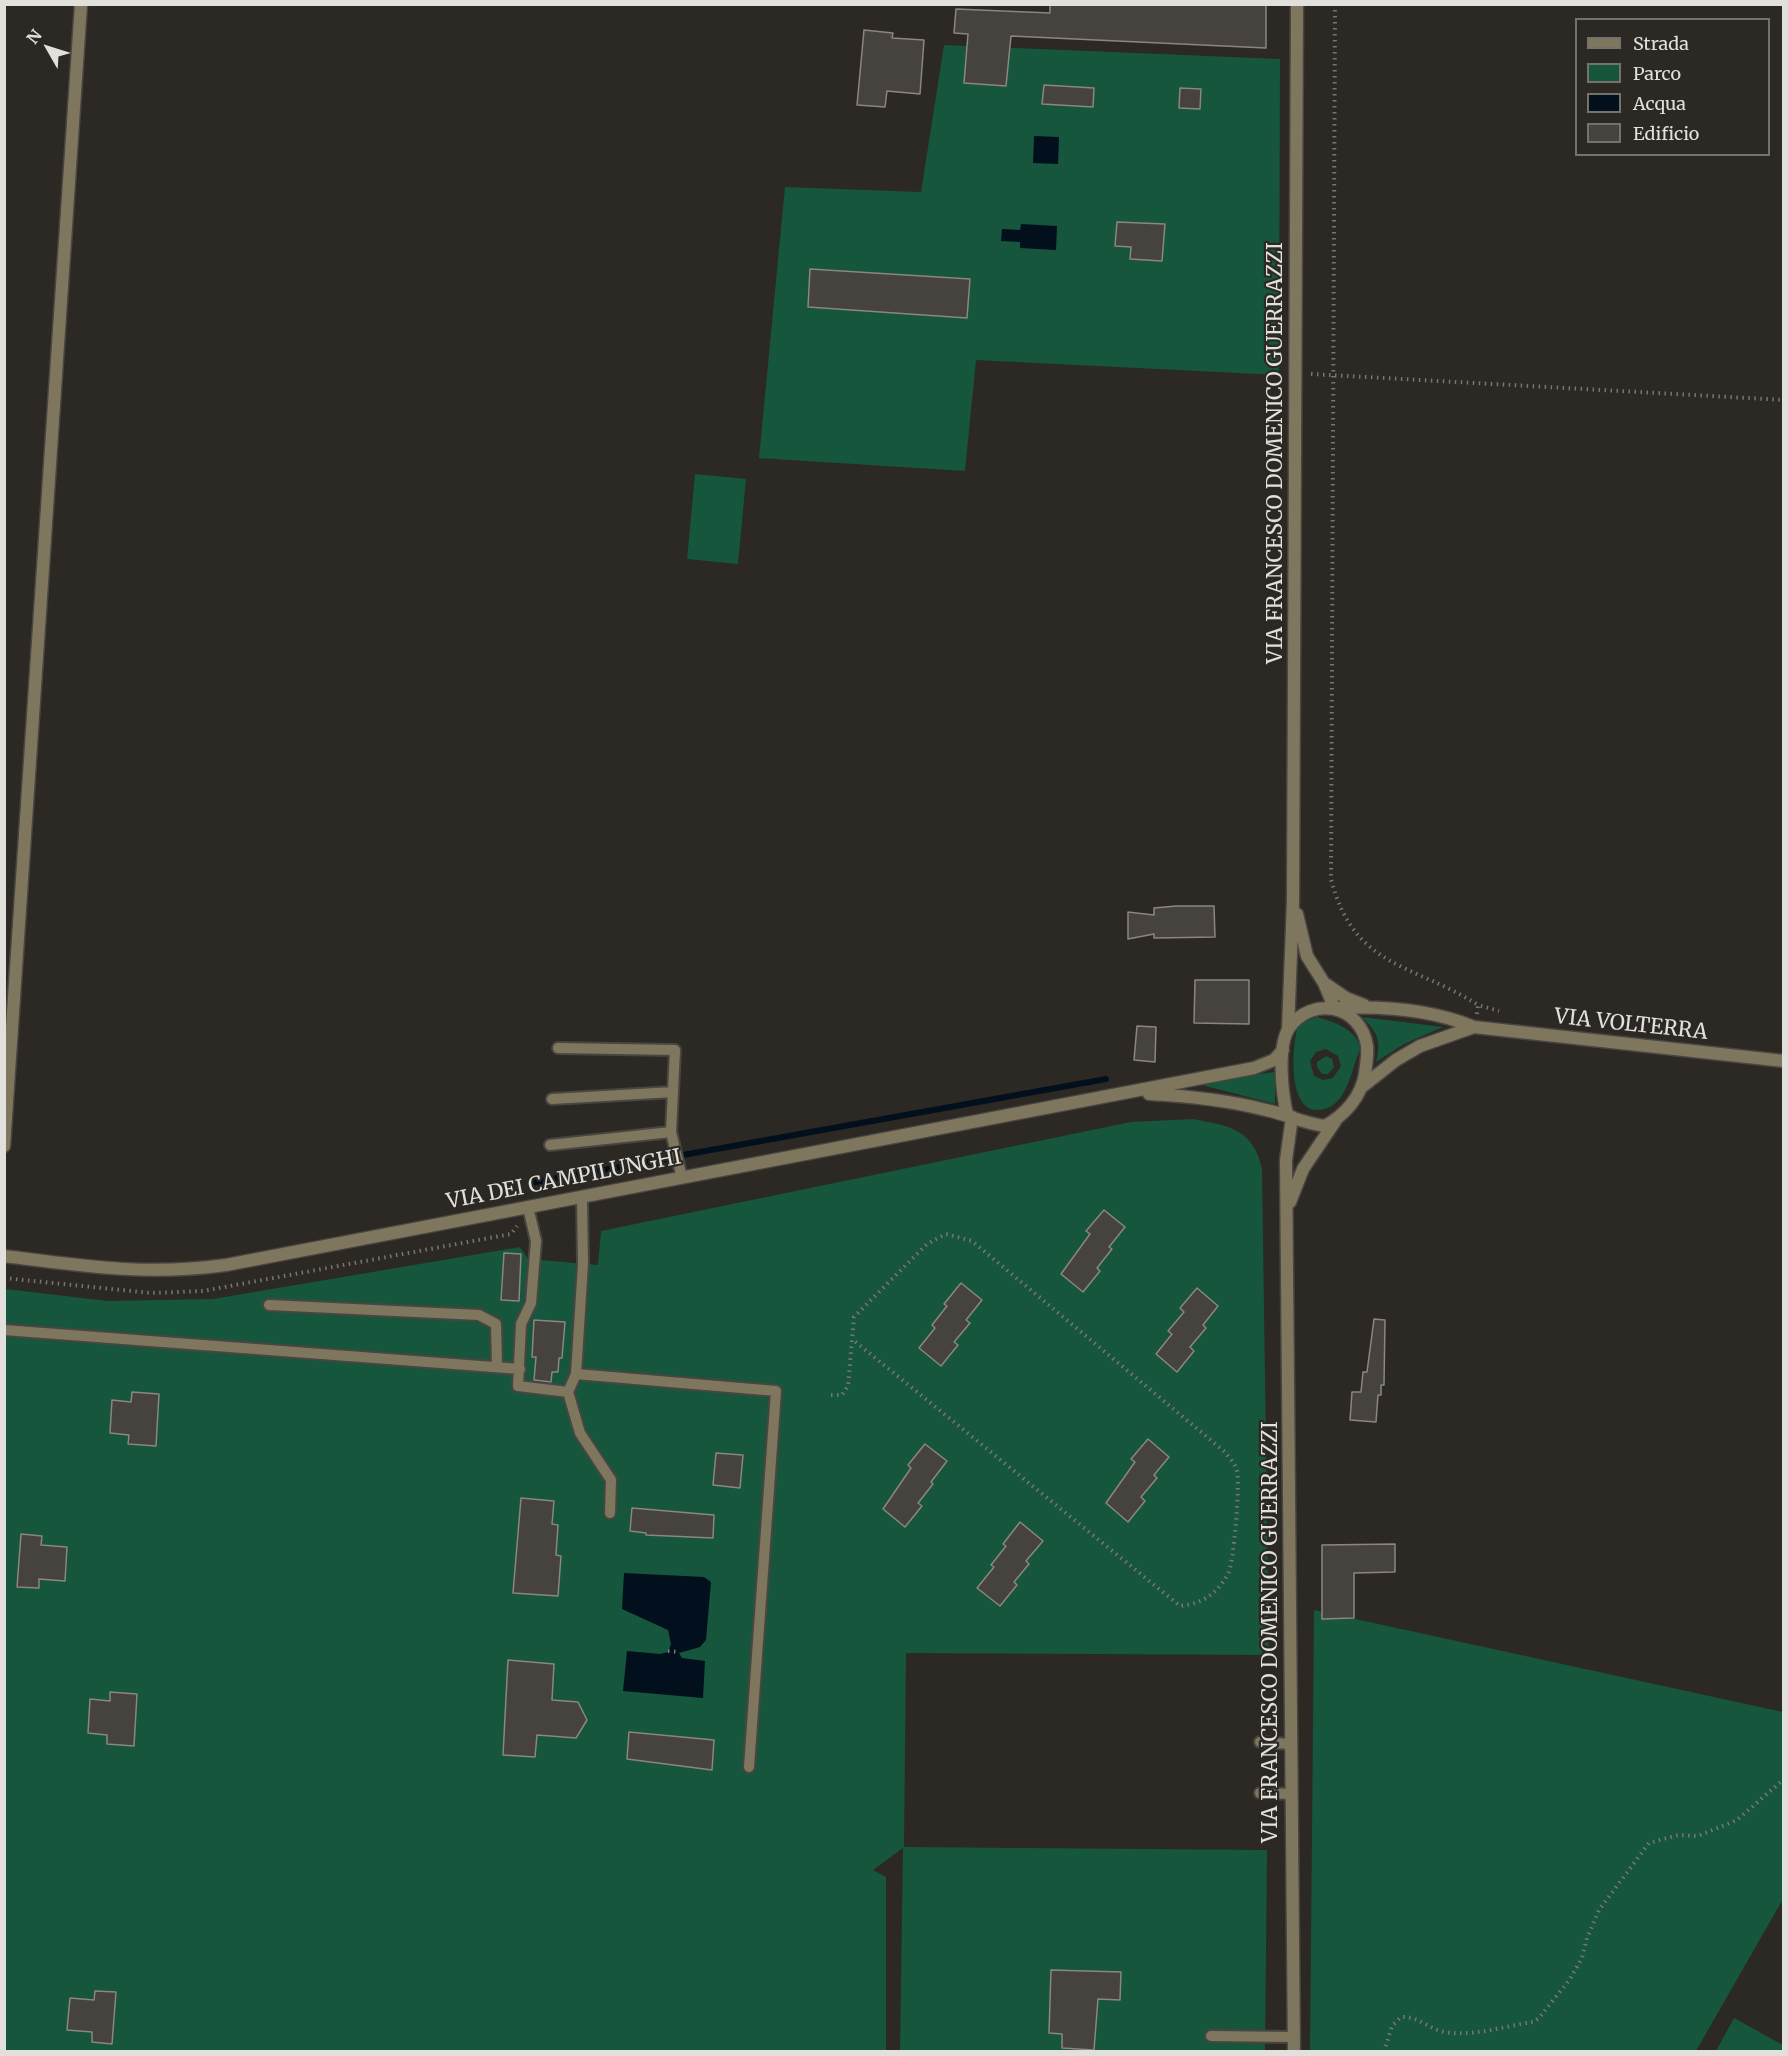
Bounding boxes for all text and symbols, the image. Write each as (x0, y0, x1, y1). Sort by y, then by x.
north arrow (18, 18, 78, 78)
legend (1575, 18, 1770, 156)
text: N (22, 25, 46, 48)
text: Strada (1633, 32, 1689, 55)
text: Parco (1633, 62, 1681, 85)
text: Acqua (1633, 92, 1686, 115)
text: Edificio (1633, 122, 1699, 145)
street label: VIA FRANCESCO DOMENICO GUERRAZZI (1263, 242, 1289, 664)
street label: VIA VOLTERRA (1553, 1004, 1709, 1046)
street label: VIA DEI CAMPILUNGHI (444, 1145, 684, 1215)
street label: VIA FRANCESCO DOMENICO GUERRAZZI (1258, 1421, 1284, 1843)

